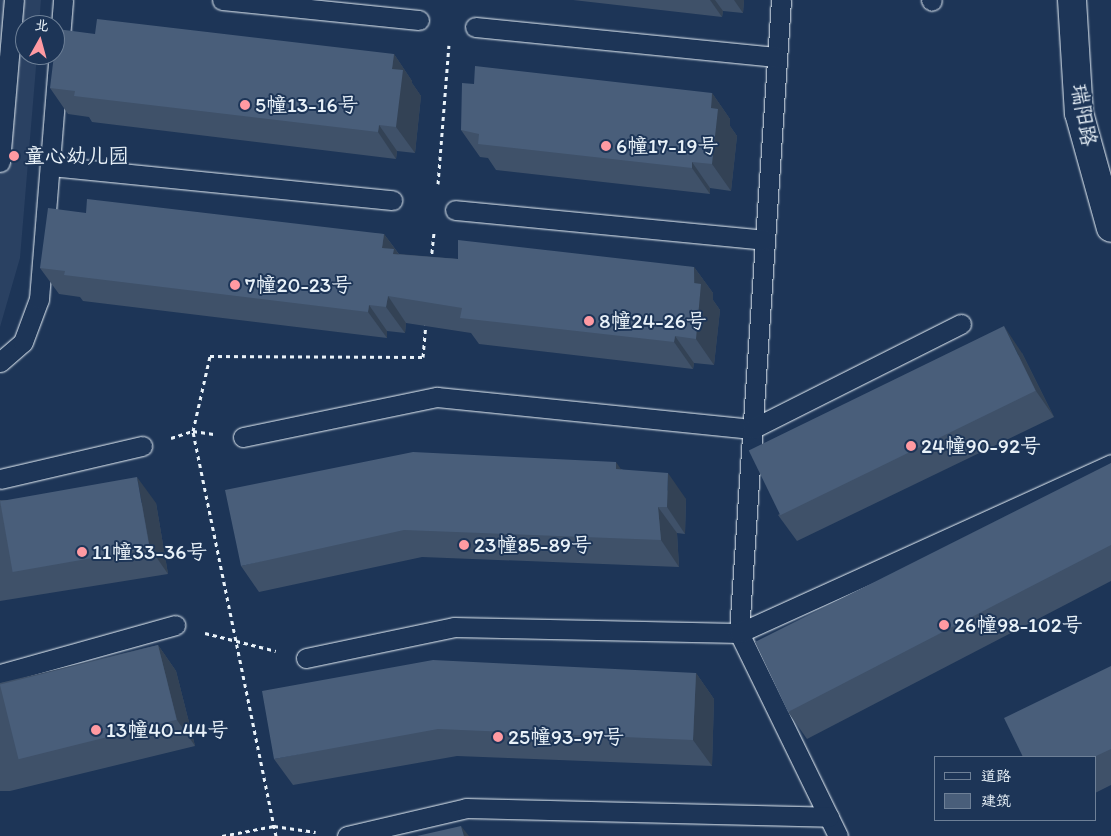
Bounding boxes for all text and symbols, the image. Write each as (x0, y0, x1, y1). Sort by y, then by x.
north arrow (15, 15, 65, 65)
text: 北 (34, 16, 50, 35)
street label: 瑞阳路 (1066, 82, 1102, 148)
place label: 5幢13-16号 (255, 92, 358, 118)
marker: 5幢13-16号 (239, 99, 251, 111)
place label: 6幢17-19号 (616, 133, 718, 159)
marker: 6幢17-19号 (600, 140, 612, 152)
place label: 童心幼儿园 (24, 143, 129, 169)
marker: 童心幼儿园 (8, 150, 20, 162)
place label: 7幢20-23号 (245, 272, 352, 298)
marker: 7幢20-23号 (229, 279, 241, 291)
place label: 8幢24-26号 (599, 308, 707, 334)
marker: 8幢24-26号 (583, 315, 595, 327)
place label: 24幢90-92号 (921, 433, 1041, 459)
marker: 24幢90-92号 (905, 440, 917, 452)
place label: 23幢85-89号 (474, 532, 592, 558)
place label: 11幢33-36号 (92, 539, 207, 565)
marker: 23幢85-89号 (458, 539, 470, 551)
marker: 11幢33-36号 (76, 546, 88, 558)
place label: 26幢98-102号 (954, 612, 1083, 638)
marker: 26幢98-102号 (938, 619, 950, 631)
place label: 13幢40-44号 (106, 717, 228, 743)
marker: 13幢40-44号 (90, 724, 102, 736)
place label: 25幢93-97号 (508, 724, 624, 750)
marker: 25幢93-97号 (492, 731, 504, 743)
legend (934, 756, 1096, 821)
text: 道路 (981, 767, 1011, 785)
text: 建筑 (981, 792, 1011, 810)

